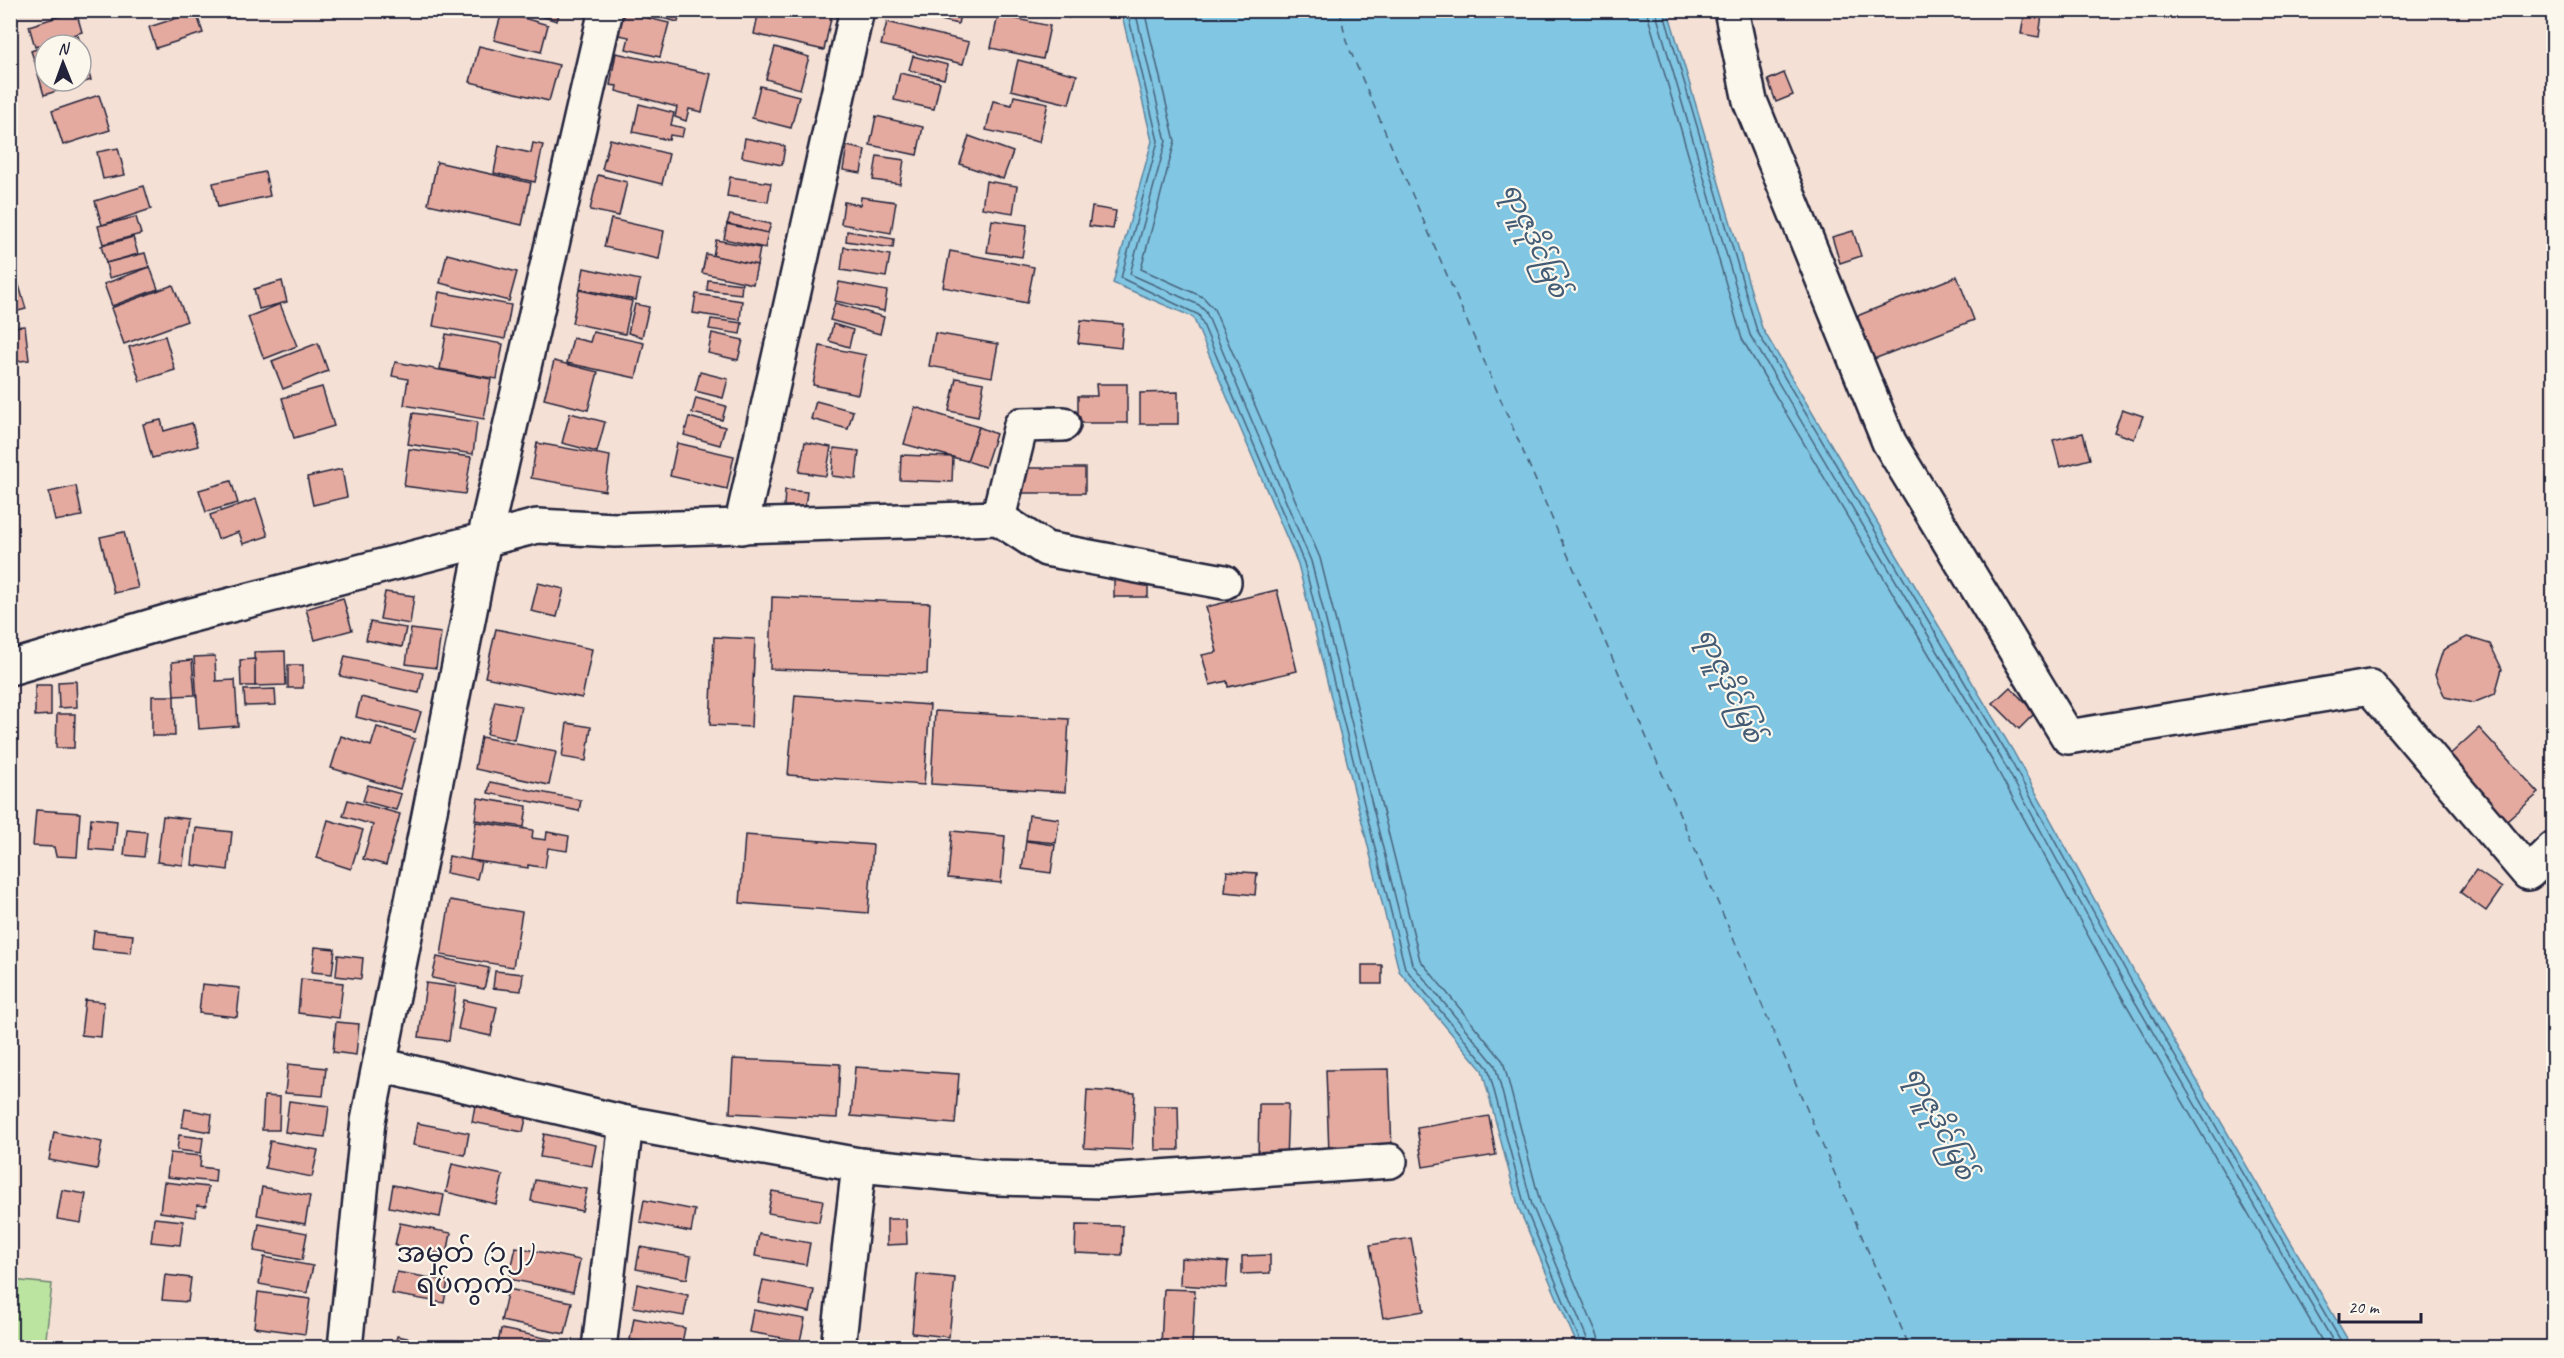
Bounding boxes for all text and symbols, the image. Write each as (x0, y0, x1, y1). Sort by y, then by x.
north arrow (33, 33, 93, 93)
text: N (58, 39, 71, 59)
water label: ရာဇူဒိုင်မြစ် (1491, 177, 1578, 307)
water label: ရာဇူဒိုင်မြစ် (1686, 622, 1773, 752)
water label: ရာဇူဒိုင်မြစ် (1894, 1060, 1985, 1189)
district label: အမှတ် (၁၂) ရပ်ကွက် (397, 1234, 536, 1306)
scale bar (2339, 1286, 2422, 1324)
text: 20 m (2348, 1296, 2381, 1318)

